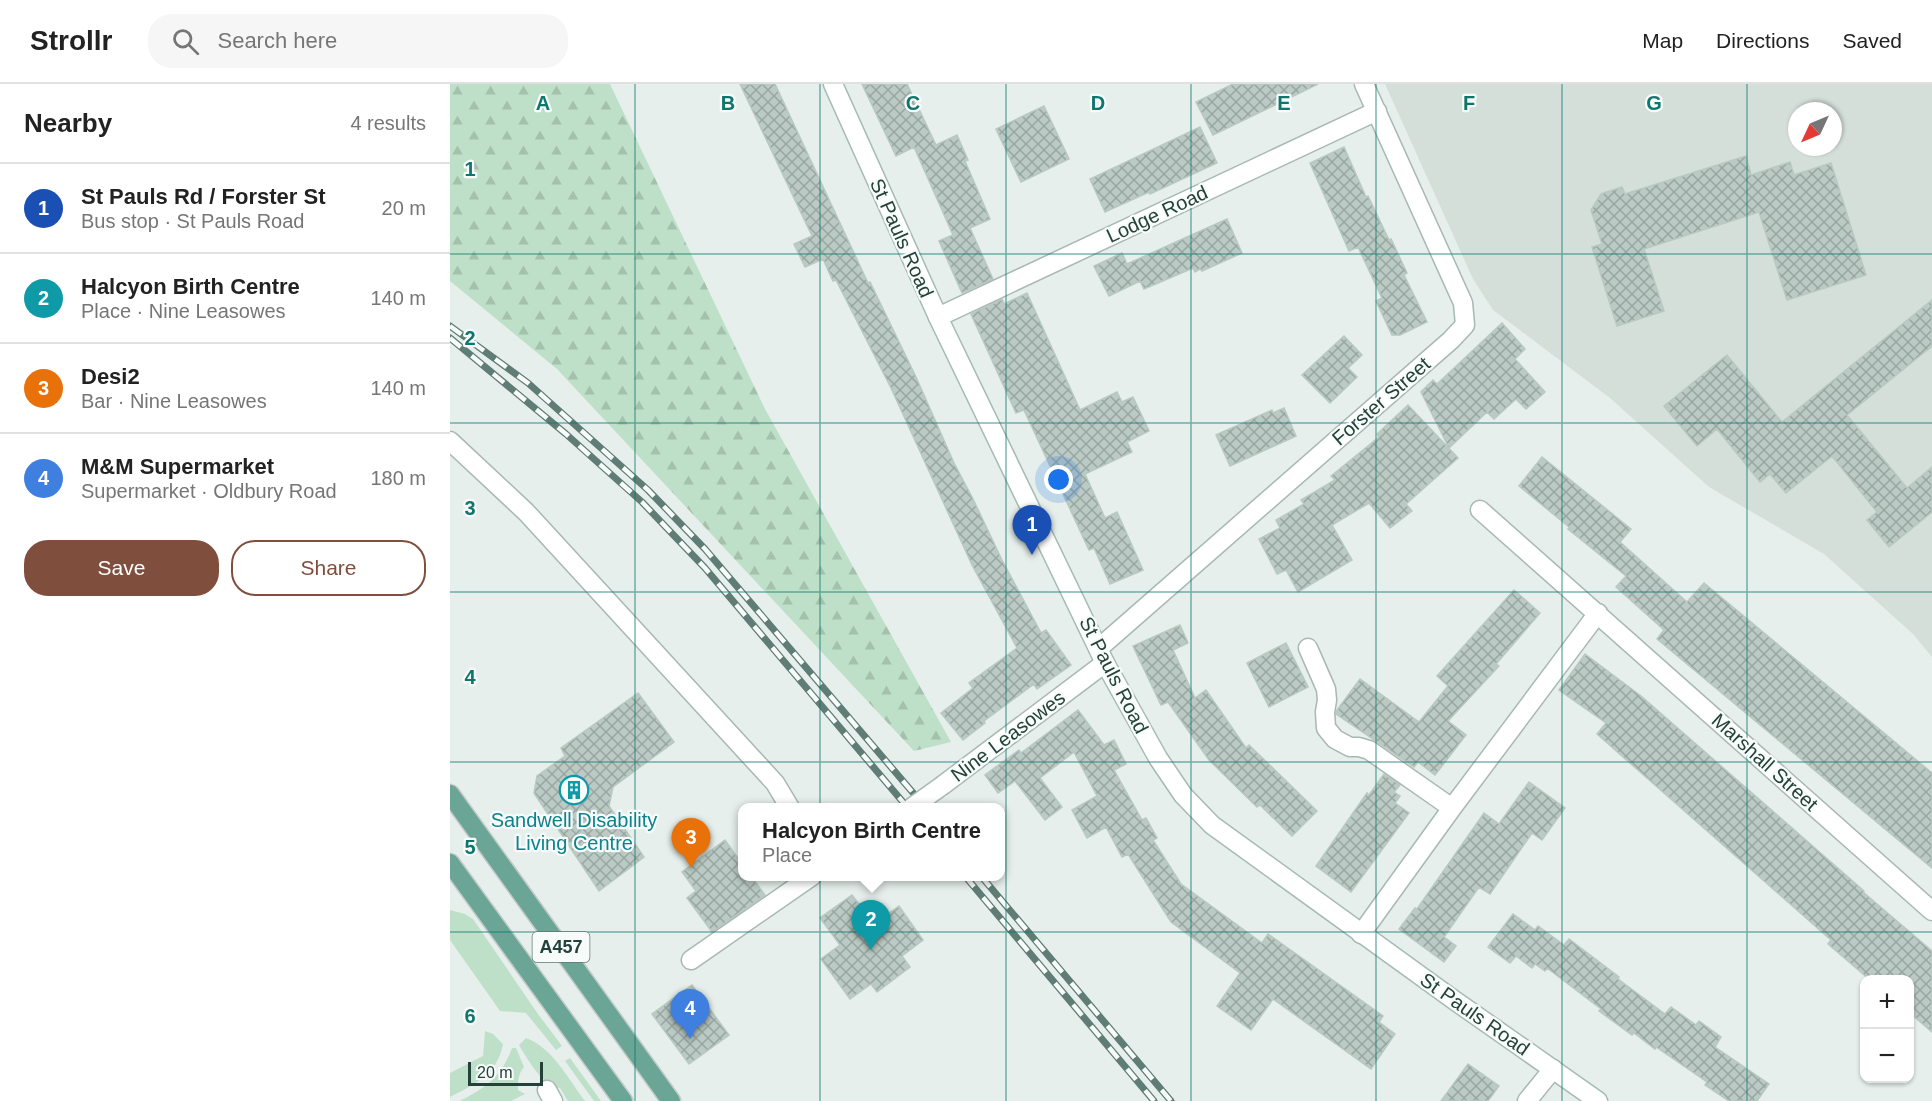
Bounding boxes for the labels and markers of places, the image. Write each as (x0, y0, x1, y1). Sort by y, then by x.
pin: 1 (1012, 506, 1052, 555)
building icon: Sandwell Disability Living Centre (558, 774, 590, 806)
place label: Sandwell Disability Living Centre (491, 809, 657, 854)
pin: 3 (672, 818, 710, 868)
pin: 2 (852, 900, 890, 950)
pin: 4 (670, 990, 710, 1039)

